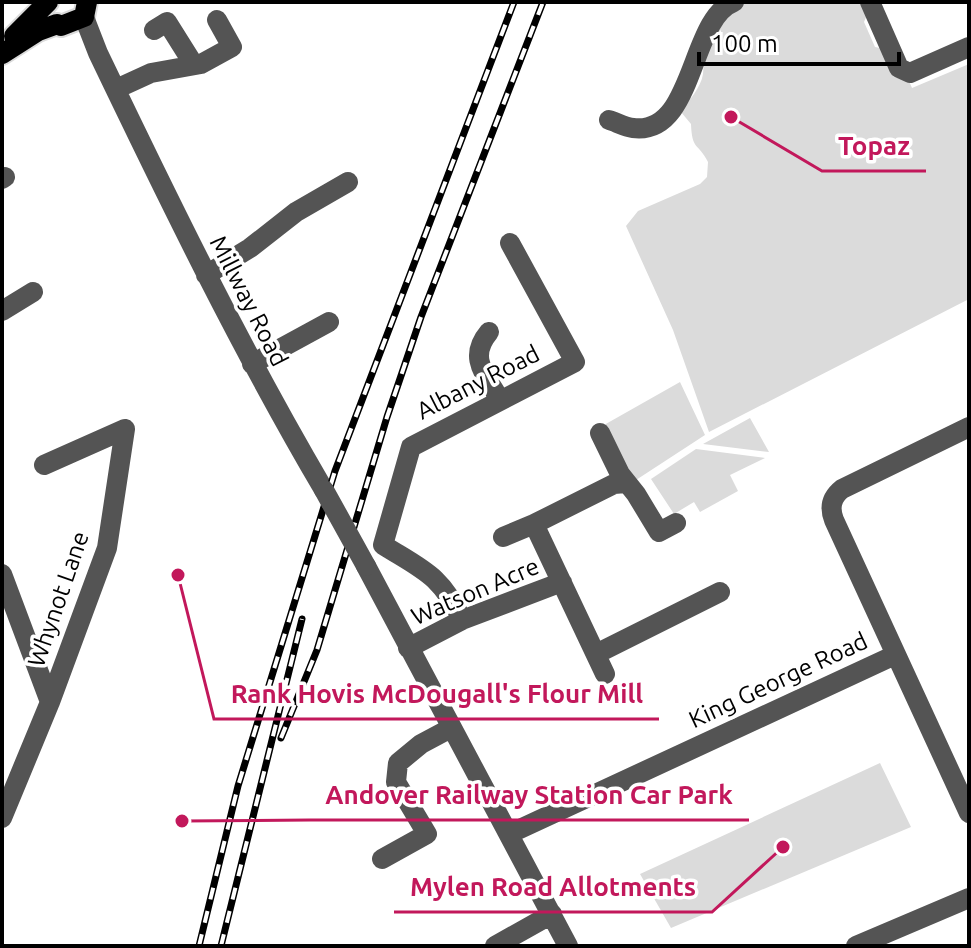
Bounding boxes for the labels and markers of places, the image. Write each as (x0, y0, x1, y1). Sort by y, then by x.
callout: Topaz (822, 121, 926, 171)
callout: Rank Hovis McDougall's Flour Mill (214, 669, 659, 719)
callout: Andover Railway Station Car Park (310, 770, 749, 820)
callout: Mylen Road Allotments (394, 862, 712, 912)

